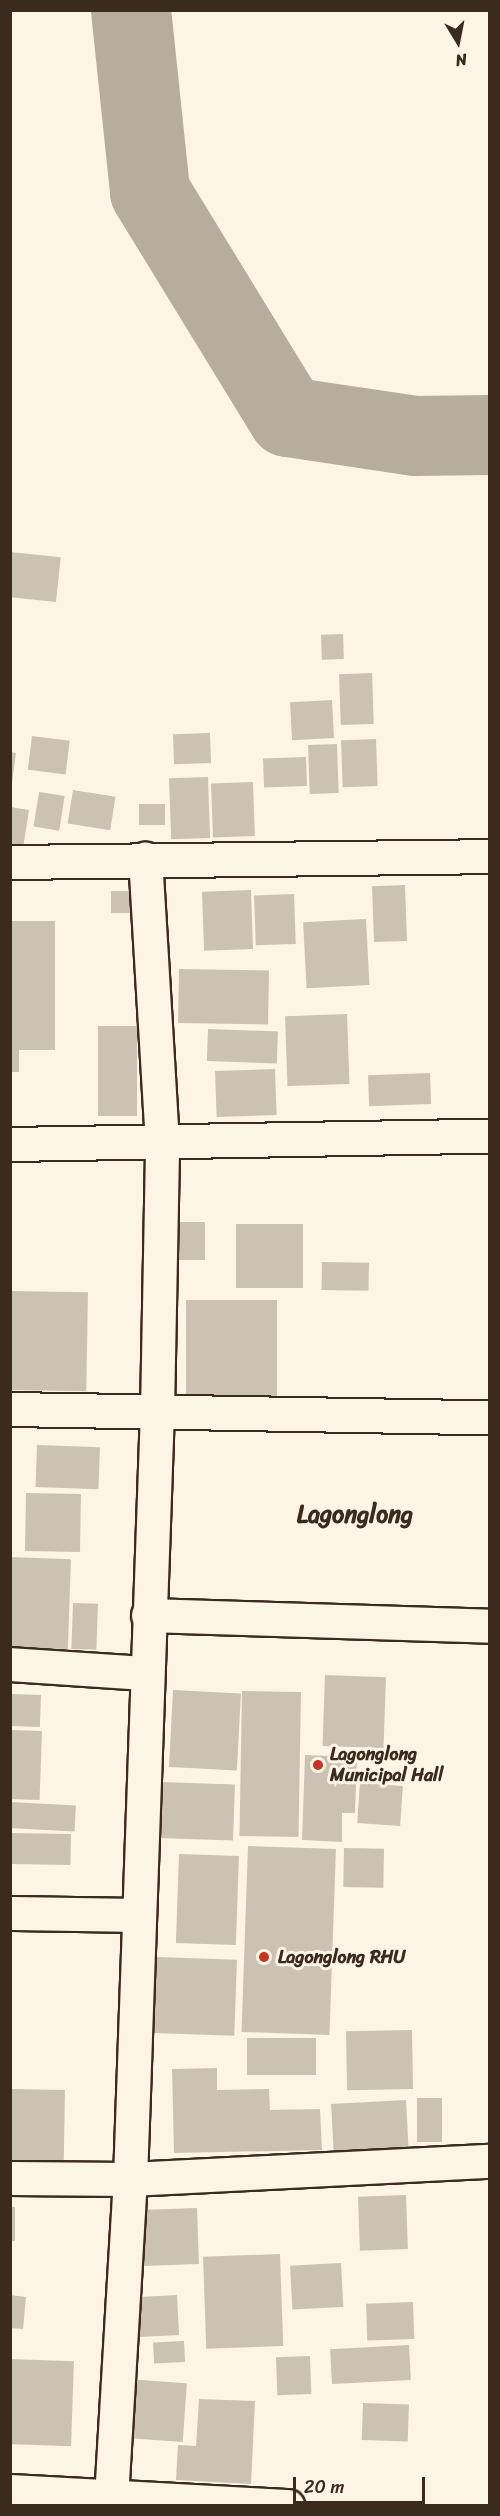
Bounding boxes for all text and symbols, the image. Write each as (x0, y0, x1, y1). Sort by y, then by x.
north arrow (428, 12, 488, 72)
text: N (453, 45, 469, 75)
district label: Lagonglong (297, 1501, 413, 1529)
place label: Lagonglong Municipal Hall (330, 1744, 443, 1786)
marker: Lagonglong Municipal Hall (311, 1758, 325, 1772)
place label: Lagonglong RHU (278, 1946, 405, 1968)
marker: Lagonglong RHU (255, 1948, 273, 1966)
scale bar (296, 2465, 428, 2503)
text: 20 m (304, 2471, 344, 2503)

